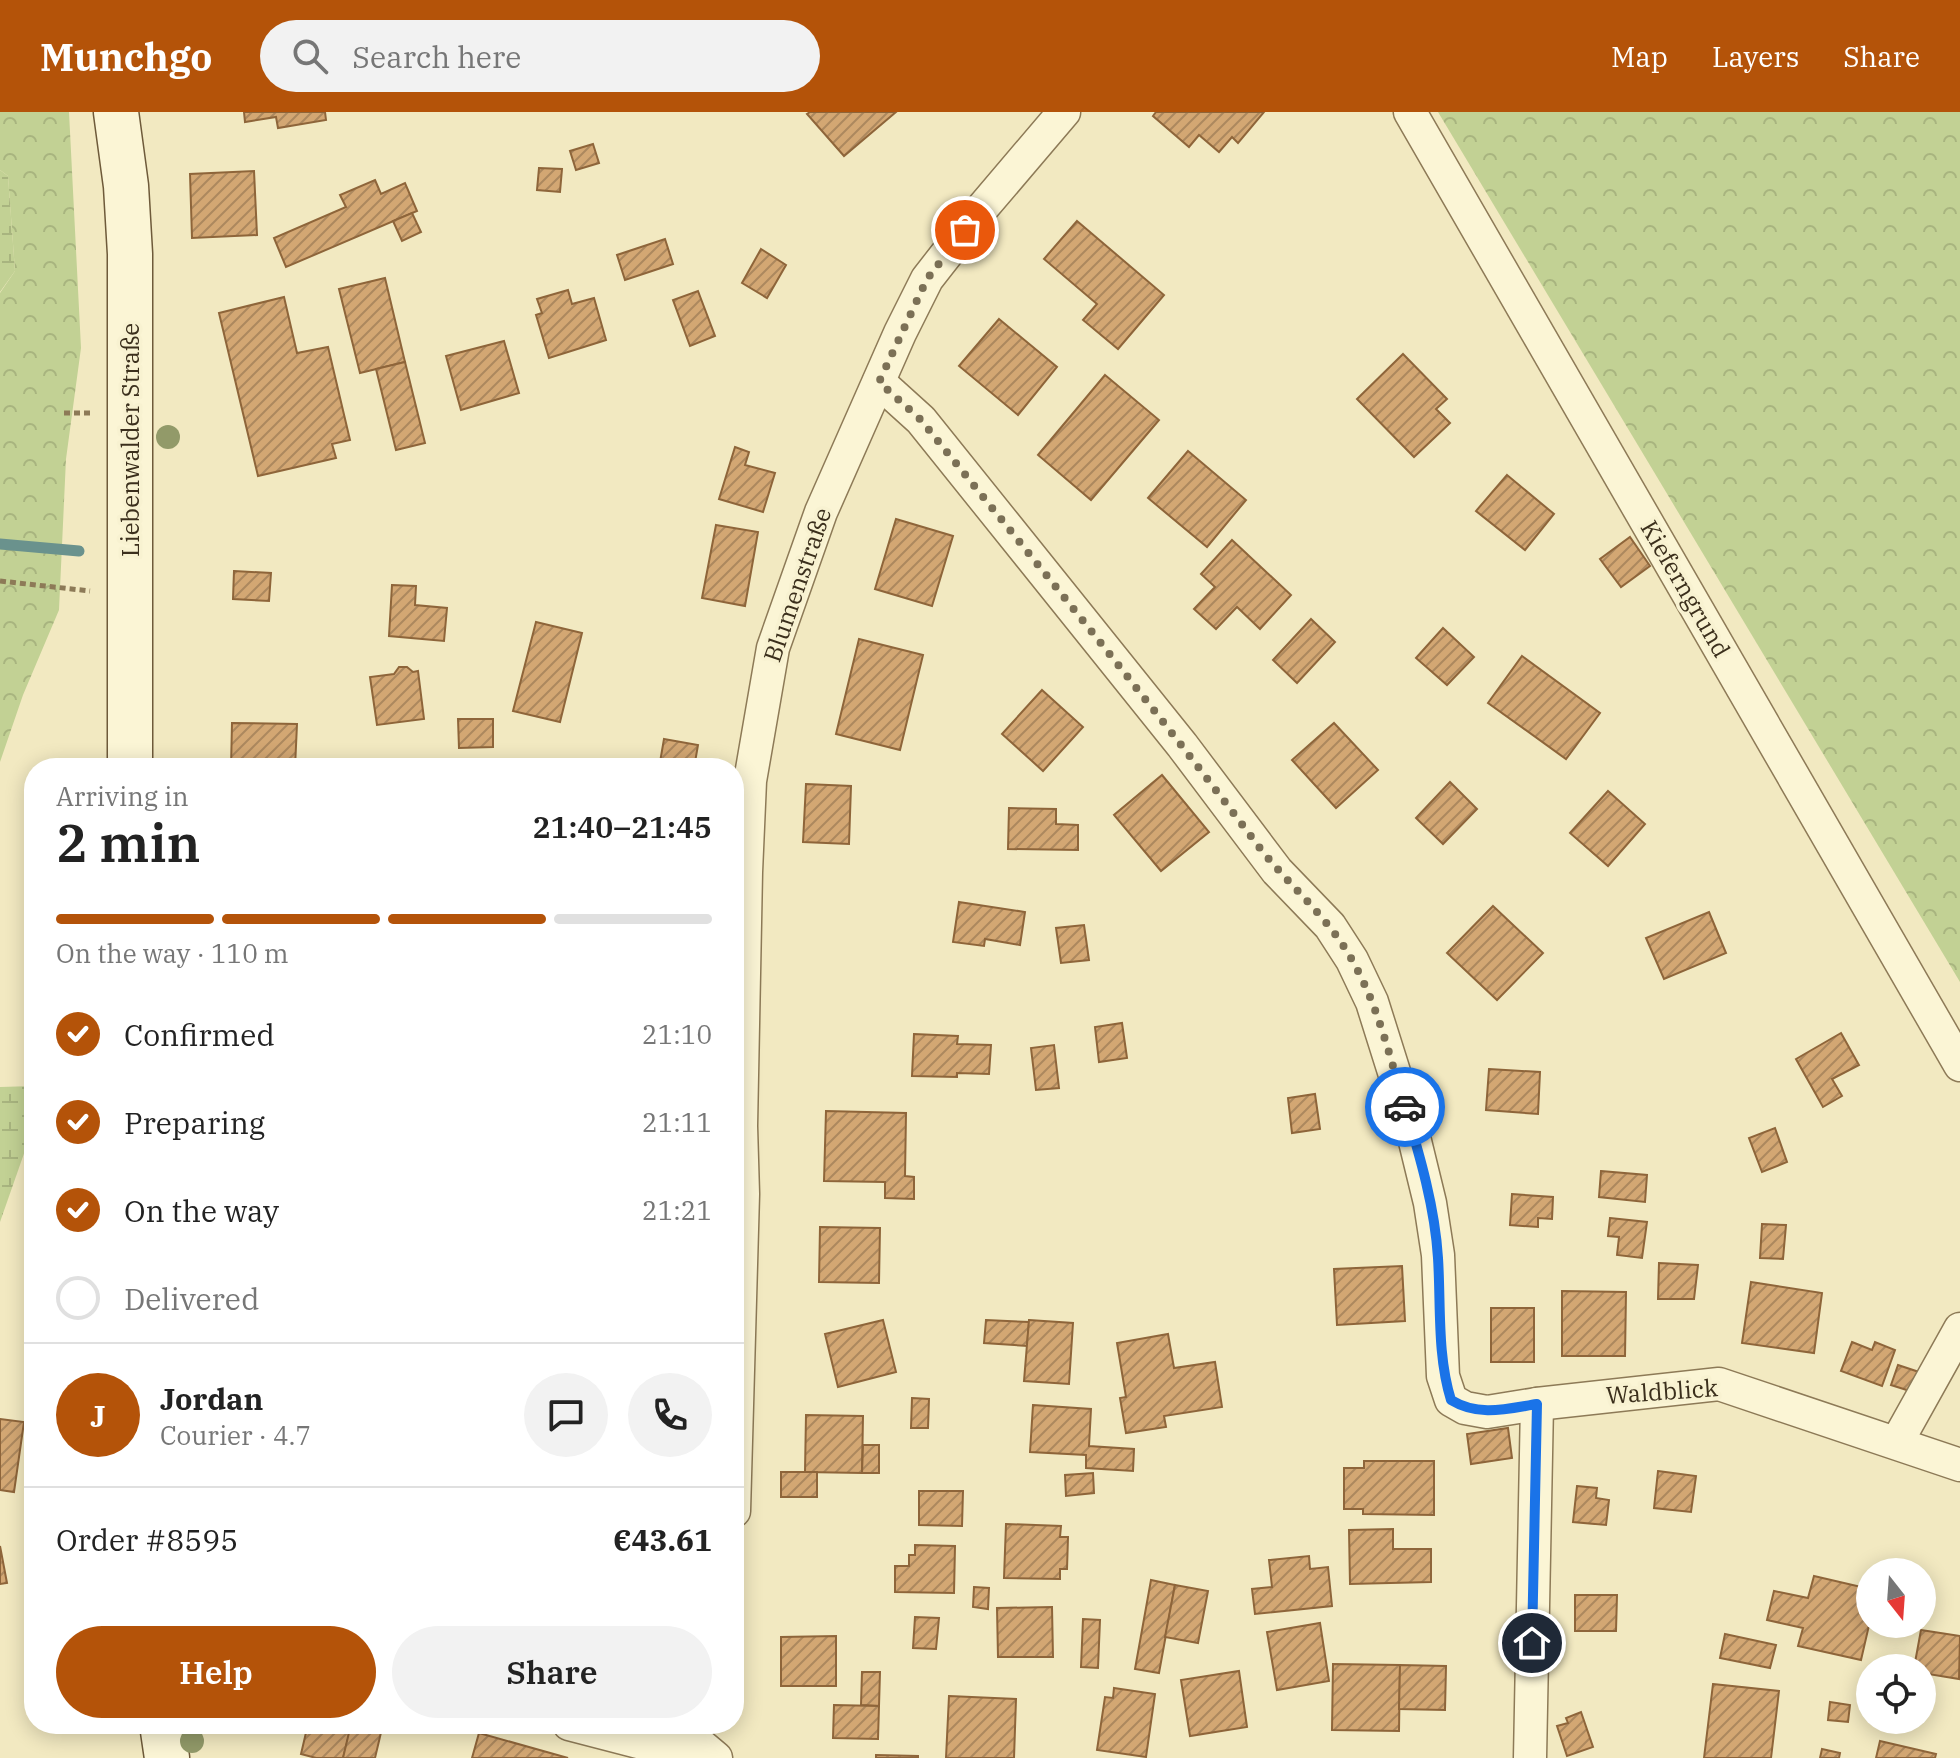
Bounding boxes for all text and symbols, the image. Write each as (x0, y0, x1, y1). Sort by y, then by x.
search box (260, 20, 820, 92)
text: Munchgo (40, 32, 212, 81)
icon: search (288, 34, 332, 78)
text: Search here (352, 37, 521, 76)
text: Map (1611, 38, 1668, 75)
text: Layers (1712, 38, 1799, 75)
text: Share (1843, 38, 1920, 75)
pin (931, 196, 999, 264)
icon: bag (943, 208, 987, 252)
street label: Liebenwalder Straße (114, 323, 146, 557)
street label: Blumenstraße (756, 503, 838, 666)
street label: Kieferngrund (1634, 514, 1738, 663)
text: Arriving in (56, 779, 189, 813)
text: 21:40–21:45 (532, 807, 712, 846)
text: 2 min (56, 809, 201, 876)
text: On the way · 110 m (56, 936, 289, 970)
icon: check (56, 1012, 100, 1056)
text: Confirmed (124, 1015, 275, 1054)
text: 21:10 (642, 1017, 712, 1051)
courier (1365, 1067, 1445, 1147)
icon: car (1383, 1085, 1427, 1129)
icon: check (56, 1100, 100, 1144)
text: Preparing (124, 1103, 265, 1142)
text: 21:11 (642, 1105, 712, 1139)
icon: check (56, 1188, 100, 1232)
text: On the way (124, 1191, 279, 1230)
text: 21:21 (642, 1193, 712, 1227)
text: Delivered (124, 1279, 259, 1318)
street label: Waldblick (1605, 1371, 1719, 1411)
button: chat (524, 1373, 608, 1457)
button: phone (628, 1373, 712, 1457)
text: Jordan (160, 1379, 263, 1418)
text: J (90, 1396, 106, 1435)
text: Courier · 4.7 (160, 1418, 311, 1452)
text: Order #8595 (56, 1520, 238, 1559)
text: €43.61 (613, 1520, 712, 1559)
north arrow (1856, 1558, 1936, 1638)
map controls (1856, 1558, 1936, 1734)
pin (1498, 1609, 1566, 1677)
icon: home (1510, 1621, 1554, 1665)
button: Help (56, 1626, 376, 1718)
button: Share (392, 1626, 712, 1718)
button: locate (1856, 1654, 1936, 1734)

